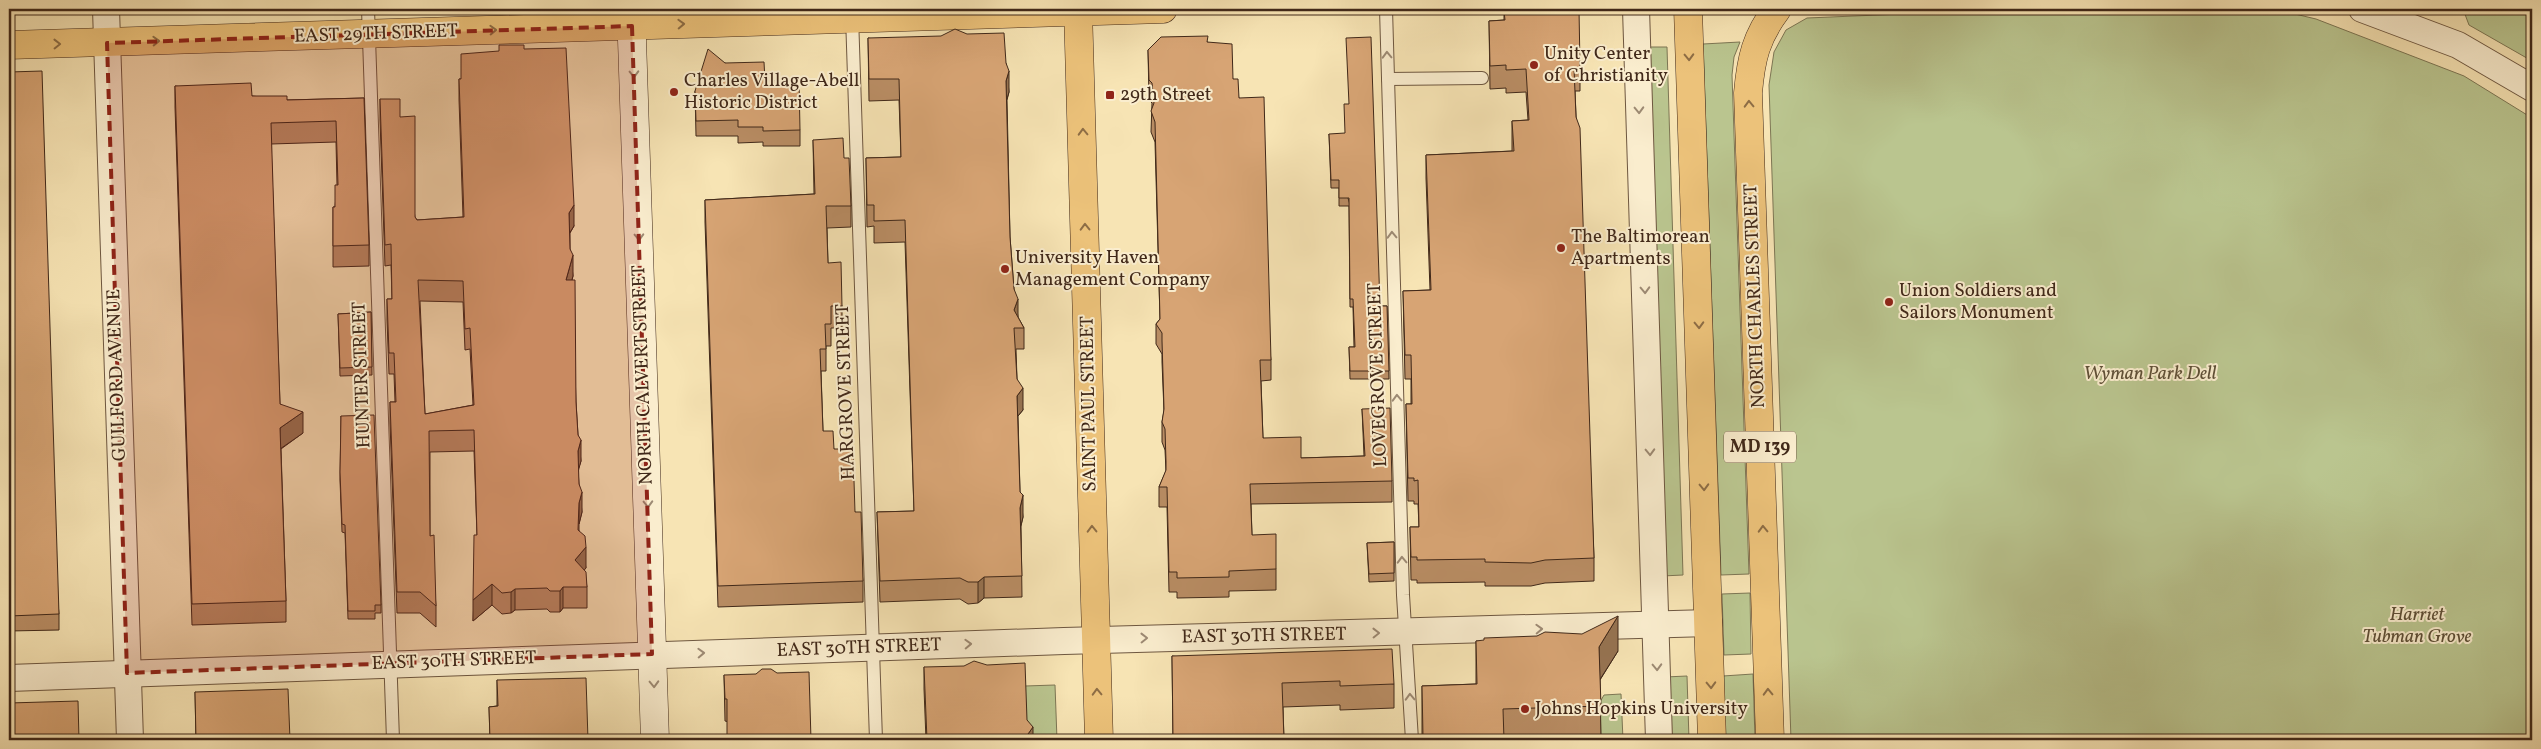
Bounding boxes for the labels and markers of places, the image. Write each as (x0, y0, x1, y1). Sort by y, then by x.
place label: Unity Center of Christianity (1544, 41, 1668, 89)
marker: Unity Center of Christianity (1528, 59, 1540, 71)
place label: Charles Village-Abell Historic District (684, 68, 860, 116)
place label: 29th Street (1120, 82, 1212, 108)
marker: Charles Village-Abell Historic District (668, 86, 680, 98)
marker: 29th Street (1104, 89, 1116, 101)
place label: The Baltimorean Apartments (1571, 224, 1710, 272)
marker: The Baltimorean Apartments (1555, 242, 1567, 254)
place label: University Haven Management Company (1015, 245, 1210, 293)
marker: University Haven Management Company (999, 263, 1011, 275)
place label: Union Soldiers and Sailors Monument (1899, 278, 2057, 326)
marker: Union Soldiers and Sailors Monument (1883, 296, 1895, 308)
place label: Johns Hopkins University (1535, 696, 1748, 722)
marker: Johns Hopkins University (1519, 703, 1531, 715)

